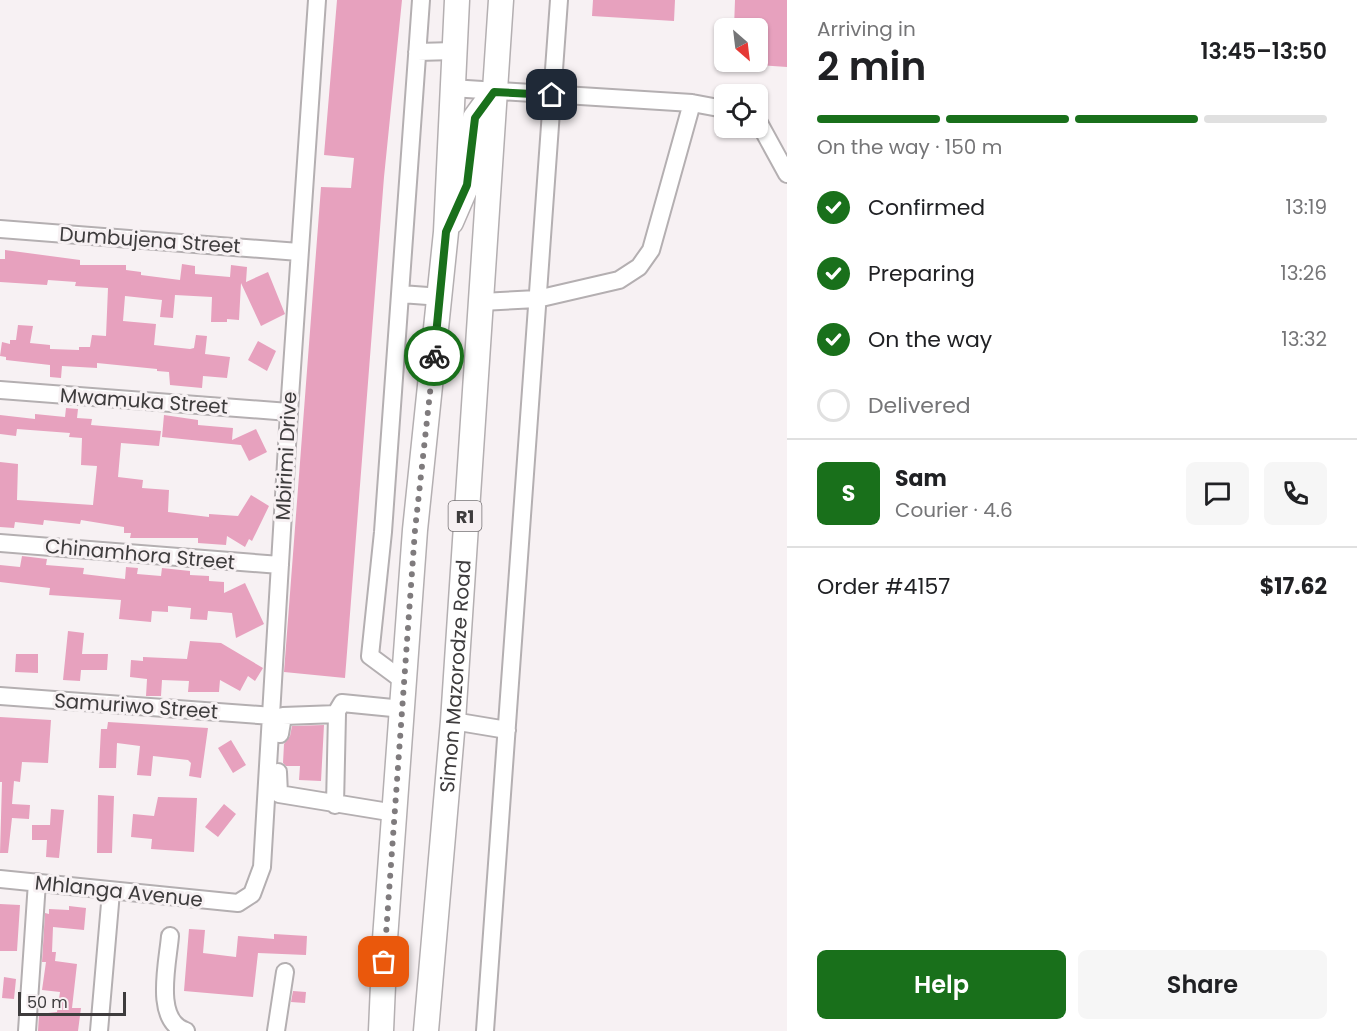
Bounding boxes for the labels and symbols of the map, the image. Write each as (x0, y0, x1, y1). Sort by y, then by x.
north arrow (714, 18, 768, 72)
pin (526, 69, 577, 120)
street label: Dumbujena Street (59, 220, 241, 260)
courier (404, 326, 464, 386)
street label: Mwamuka Street (59, 381, 229, 421)
street label: Mbirimi Drive (269, 391, 303, 521)
road number: R1 (448, 501, 482, 531)
street label: Chinamhora Street (44, 532, 236, 576)
street label: Simon Mazorodze Road (433, 559, 478, 794)
street label: Samuriwo Street (53, 686, 219, 726)
street label: Mhlanga Avenue (34, 868, 204, 914)
pin (358, 936, 409, 987)
scale bar (18, 989, 126, 1016)

